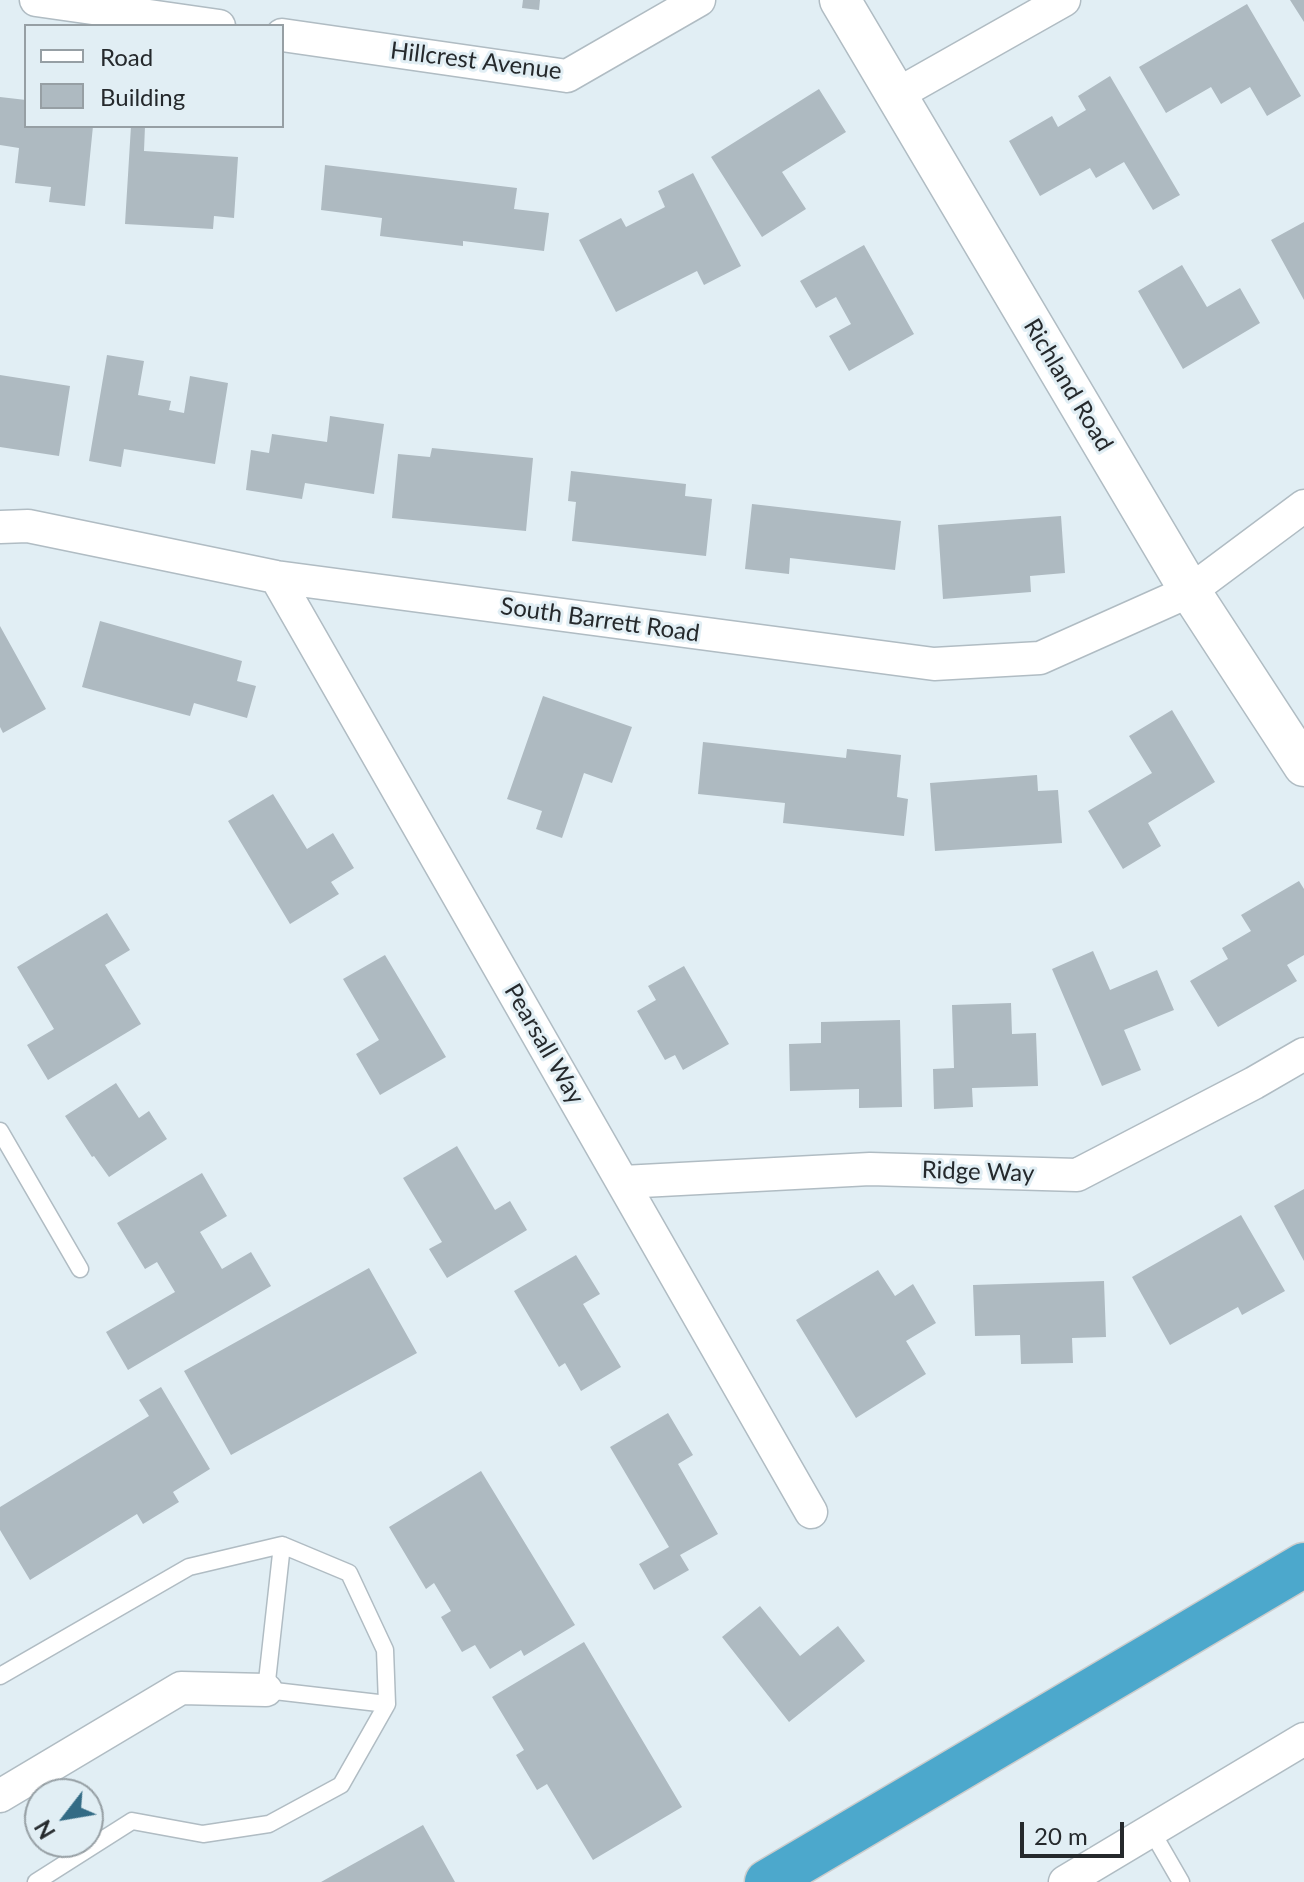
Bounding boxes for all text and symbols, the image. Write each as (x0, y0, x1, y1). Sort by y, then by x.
legend (24, 24, 284, 128)
street label: Hillcrest Avenue (389, 36, 563, 86)
text: Road (100, 42, 153, 71)
text: Building (100, 82, 185, 111)
street label: Richland Road (1017, 314, 1119, 456)
street label: South Barrett Road (499, 592, 701, 648)
street label: Pearsall Way (498, 979, 590, 1109)
street label: Ridge Way (921, 1156, 1035, 1188)
north arrow (24, 1778, 104, 1858)
scale bar (1024, 1806, 1128, 1856)
text: N (29, 1815, 61, 1844)
text: 20 m (1034, 1821, 1088, 1850)

